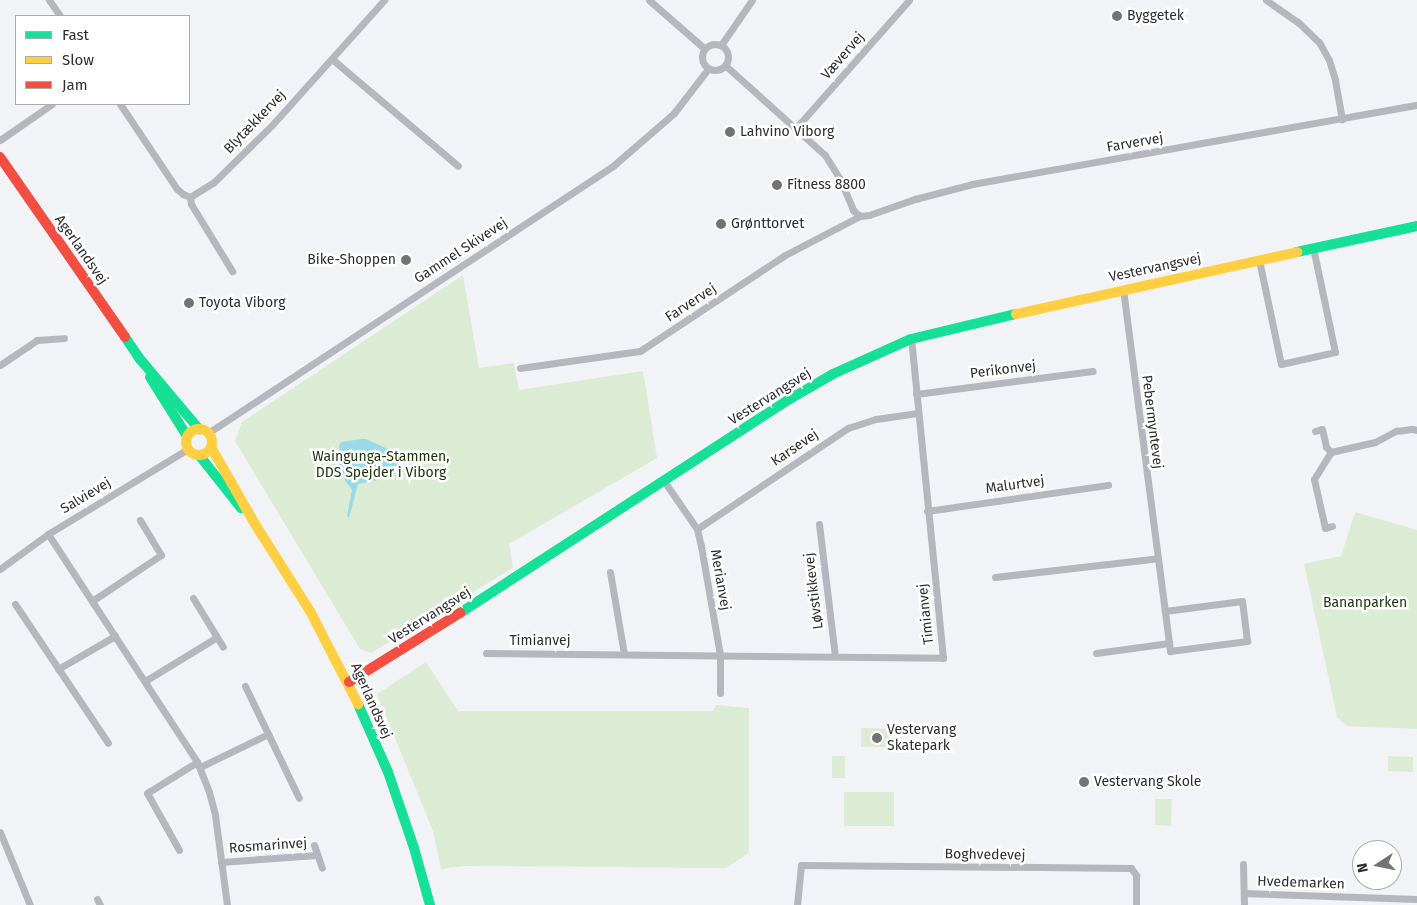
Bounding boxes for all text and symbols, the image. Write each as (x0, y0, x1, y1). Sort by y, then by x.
place label: Byggetek (1127, 8, 1184, 24)
marker: Byggetek (1111, 10, 1123, 22)
legend (15, 15, 190, 105)
text: Fast (62, 26, 89, 44)
street label: Vævervej (818, 29, 868, 83)
text: Slow (62, 51, 94, 69)
text: Jam (62, 76, 88, 94)
street label: Blytækkervej (221, 87, 289, 157)
place label: Lahvino Viborg (740, 124, 834, 140)
marker: Lahvino Viborg (724, 126, 736, 138)
street label: Farvervej (1105, 130, 1165, 156)
place label: Fitness 8800 (787, 177, 866, 193)
marker: Fitness 8800 (771, 179, 783, 191)
street label: Agerlandsvej (51, 212, 111, 288)
street label: Gammel Skivevej (411, 215, 511, 287)
place label: Grønttorvet (731, 216, 804, 232)
marker: Grønttorvet (715, 218, 727, 230)
street label: Vestervangsvej (1107, 250, 1203, 286)
place label: Bike-Shoppen (307, 252, 396, 268)
marker: Bike-Shoppen (400, 254, 412, 266)
street label: Farvervej (662, 280, 720, 326)
place label: Toyota Viborg (199, 295, 286, 311)
marker: Toyota Viborg (183, 297, 195, 309)
street label: Perikonvej (969, 358, 1037, 382)
street label: Vestervangsvej (726, 365, 814, 429)
street label: Pebermyntevej (1138, 374, 1166, 470)
street label: Karsevej (768, 426, 822, 470)
park label: Waingunga-Stammen, DDS Spejder i Viborg (312, 449, 450, 482)
street label: Malurtvej (984, 473, 1046, 497)
street label: Salvievej (58, 474, 114, 518)
street label: Merianvej (706, 548, 734, 612)
street label: Løvstikkevej (801, 552, 827, 630)
street label: Timianvej (914, 583, 938, 645)
street label: Vestervangsvej (386, 584, 474, 648)
park label: Bananparken (1323, 595, 1407, 611)
street label: Timianvej (509, 633, 571, 649)
street label: Agerlandsvej (347, 661, 395, 741)
place label: Vestervang Skatepark (887, 722, 956, 754)
marker: Vestervang Skatepark (871, 732, 883, 744)
place label: Vestervang Skole (1094, 774, 1201, 790)
marker: Vestervang Skole (1078, 776, 1090, 788)
street label: Rosmarinvej (228, 835, 308, 857)
north arrow (1352, 840, 1402, 890)
street label: Boghvedevej (944, 846, 1026, 864)
text: N (1354, 862, 1372, 874)
street label: Hvedemarken (1257, 873, 1345, 893)

